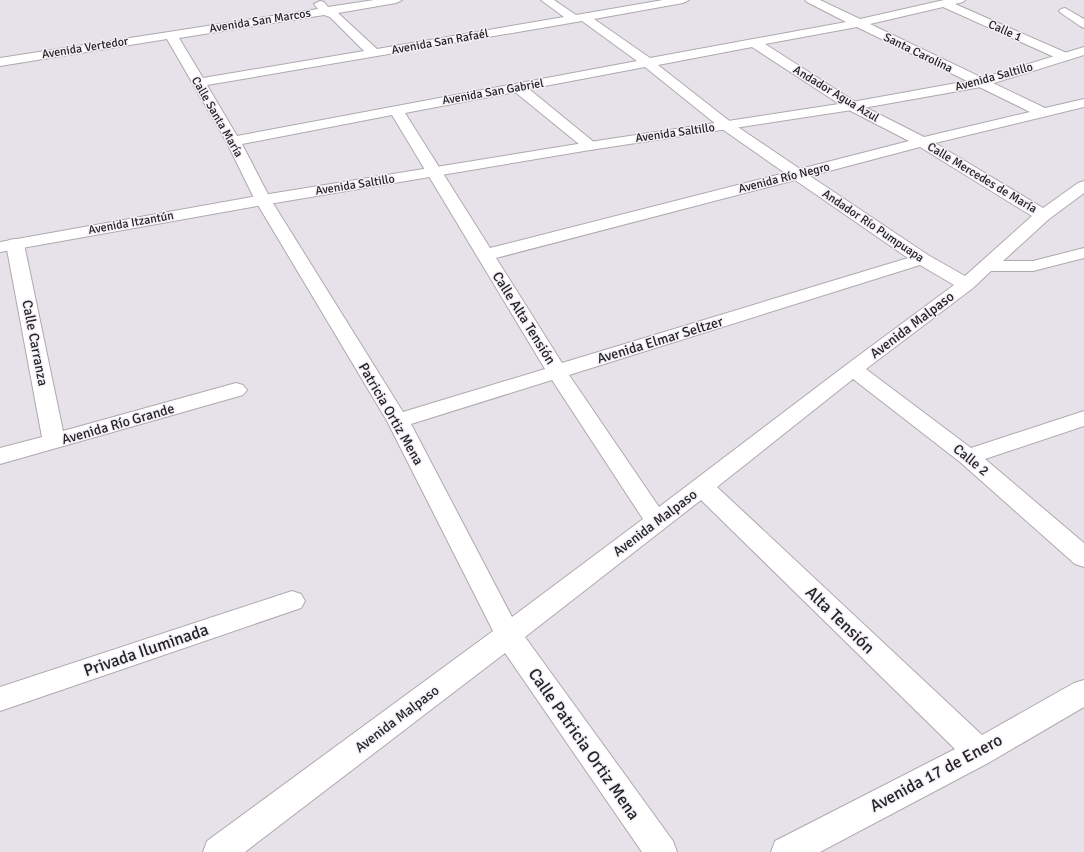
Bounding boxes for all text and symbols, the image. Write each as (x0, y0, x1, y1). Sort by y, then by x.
street label: Avenida San Marcos (208, 6, 312, 36)
street label: Calle 1 (986, 17, 1024, 45)
street label: Avenida San Rafaél (390, 26, 490, 58)
street label: Santa Carolina (881, 30, 955, 76)
street label: Avenida Vertedor (41, 34, 130, 62)
street label: Avenida Saltillo (953, 59, 1035, 95)
street label: Andador Agua Azul (790, 62, 882, 126)
street label: Calle Santa María (188, 74, 246, 160)
street label: Avenida San Gabriel (441, 76, 545, 108)
street label: Avenida Saltillo (634, 120, 716, 146)
street label: Calle Mercedes de María (924, 139, 1040, 217)
street label: Avenida Río Negro (737, 159, 831, 197)
street label: Avenida Saltillo (314, 171, 396, 199)
street label: Andador Río Pumpuapa (819, 186, 927, 266)
street label: Avenida Itzantún (87, 208, 175, 238)
street label: Calle Alta Tensión (489, 269, 559, 367)
street label: Avenida Malpaso (867, 288, 957, 362)
street label: Calle Carranza (18, 299, 52, 387)
street label: Avenida Elmar Seltzer (595, 312, 726, 367)
street label: Patricia Ortiz Mena (355, 360, 427, 468)
street label: Avenida Río Grande (60, 400, 176, 448)
street label: Calle 2 (950, 440, 992, 480)
street label: Avenida Malpaso (610, 486, 700, 560)
street label: Alta Tensión (801, 582, 879, 658)
street label: Privada Iluminada (81, 619, 211, 681)
street label: Calle Patricia Ortiz Mena (524, 664, 644, 824)
street label: Avenida Malpaso (352, 682, 442, 756)
street label: Avenida 17 de Enero (866, 729, 1006, 817)

